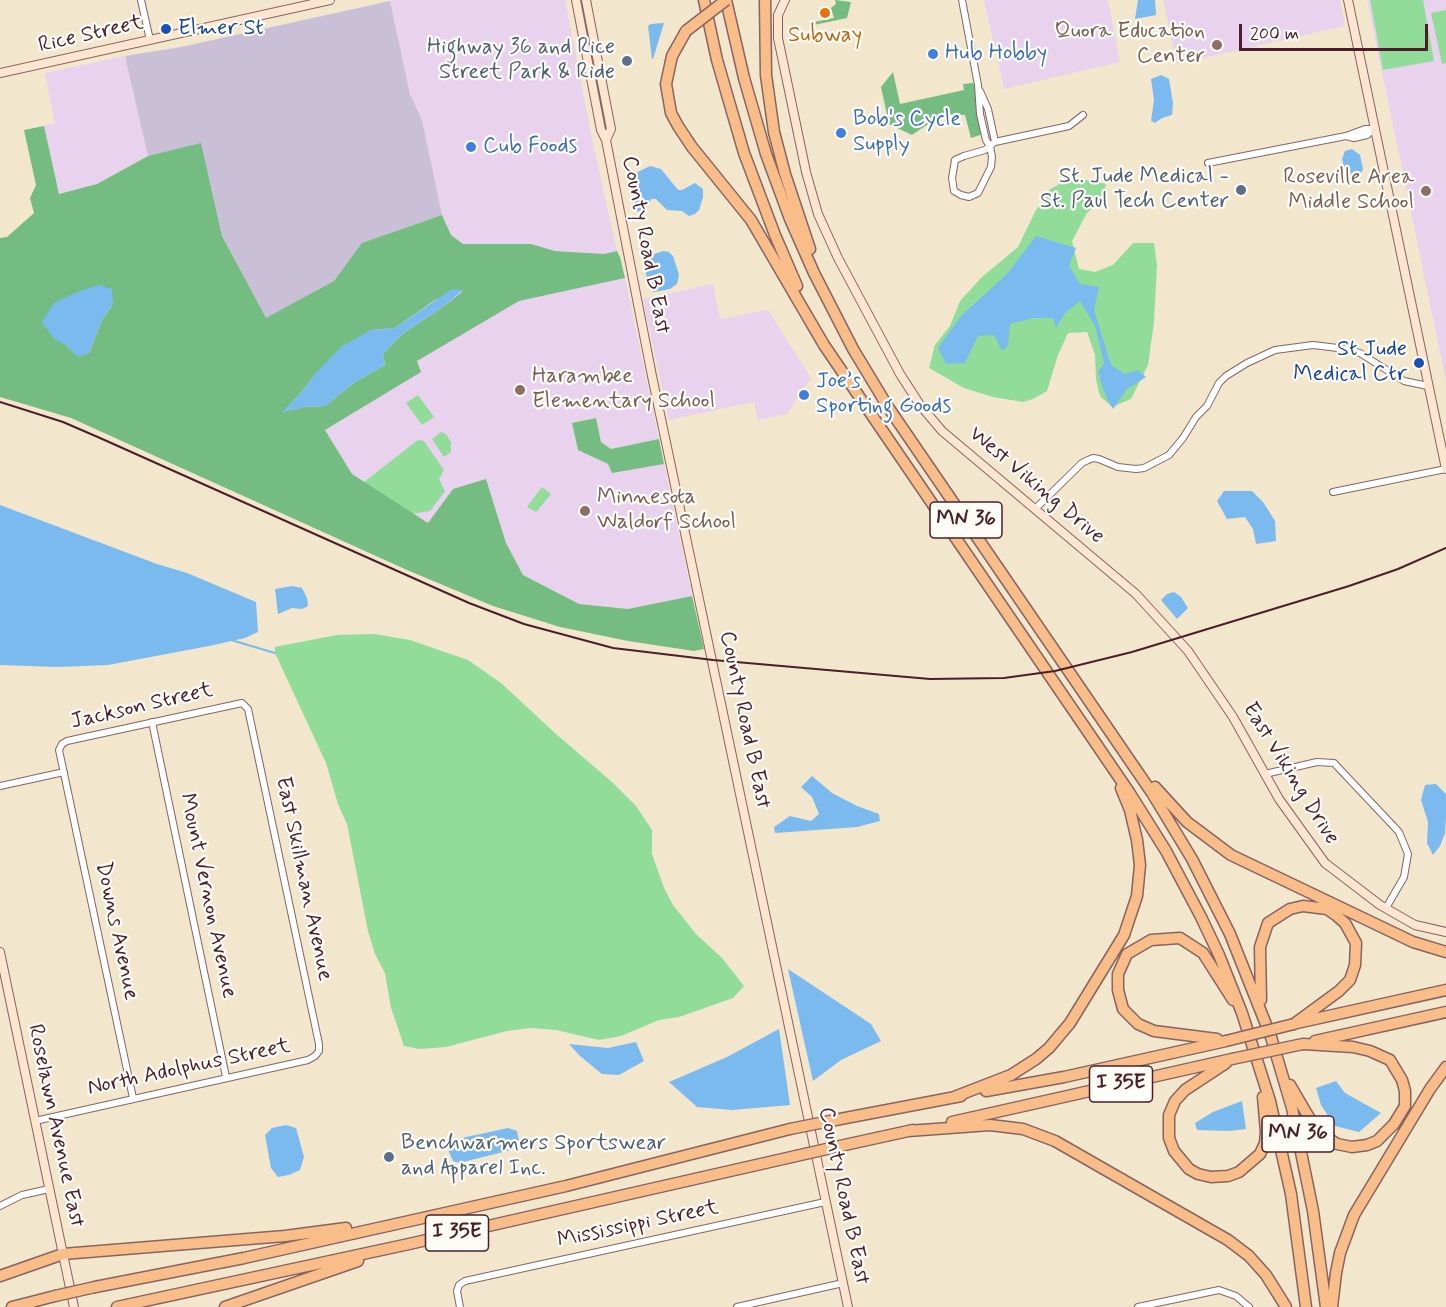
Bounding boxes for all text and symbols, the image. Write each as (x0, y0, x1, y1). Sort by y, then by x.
marker: Subway (818, 6, 832, 20)
street label: Rice Street (36, 10, 146, 60)
scale bar (1242, 12, 1431, 50)
place label: Elmer St (178, 16, 264, 42)
place label: Quora Education Center (1055, 19, 1205, 70)
marker: Elmer St (159, 22, 173, 36)
text: 200 m (1250, 22, 1299, 46)
place label: Subway (788, 23, 862, 49)
place label: Highway 36 and Rice Street Park & Ride (427, 35, 615, 86)
marker: Quora Education Center (1210, 38, 1224, 52)
place label: Hub Hobby (945, 41, 1047, 67)
marker: Hub Hobby (926, 47, 940, 61)
marker: Highway 36 and Rice Street Park & Ride (620, 54, 634, 68)
place label: Bob's Cycle Supply (853, 107, 961, 158)
marker: Bob's Cycle Supply (834, 126, 848, 140)
place label: Cub Foods (483, 134, 577, 160)
marker: Cub Foods (464, 140, 478, 154)
street label: County Road B East (615, 154, 675, 336)
place label: St. Jude Medical - St. Paul Tech Center (1040, 164, 1229, 216)
place label: Roseville Area Middle School (1283, 165, 1414, 216)
marker: St. Jude Medical - St. Paul Tech Center (1234, 183, 1248, 197)
marker: Roseville Area Middle School (1419, 184, 1433, 198)
place label: St Jude Medical Ctr (1293, 337, 1407, 388)
marker: St Jude Medical Ctr (1412, 356, 1426, 370)
place label: Harambee Elementary School (532, 364, 715, 416)
place label: Joe’s Sporting Goods (816, 369, 951, 420)
marker: Harambee Elementary School (513, 383, 527, 397)
marker: Joe’s Sporting Goods (797, 388, 811, 402)
street label: West Viking Drive (963, 422, 1109, 550)
place label: Minnesota Waldorf School (597, 485, 736, 536)
road number: MN 36 (930, 502, 1002, 538)
marker: Minnesota Waldorf School (578, 504, 592, 518)
street label: County Road B East (712, 629, 776, 811)
street label: Jackson Street (68, 678, 216, 736)
street label: East Viking Drive (1236, 698, 1344, 850)
street label: East Skillman Avenue (268, 775, 338, 983)
street label: Mount Vernon Avenue (172, 791, 242, 1001)
street label: Downs Avenue (88, 859, 144, 1003)
street label: Roselawn Avenue East (21, 1022, 89, 1230)
street label: North Adolphus Street (85, 1034, 293, 1102)
road number: I 35E (1090, 1066, 1152, 1102)
street label: County Road B East (811, 1105, 875, 1287)
road number: MN 36 (1262, 1116, 1334, 1152)
place label: Benchwarmers Sportswear and Apparel Inc. (401, 1131, 666, 1182)
marker: Benchwarmers Sportswear and Apparel Inc. (382, 1150, 396, 1164)
street label: Mississippi Street (555, 1195, 721, 1255)
road number: I 35E (426, 1215, 488, 1251)

